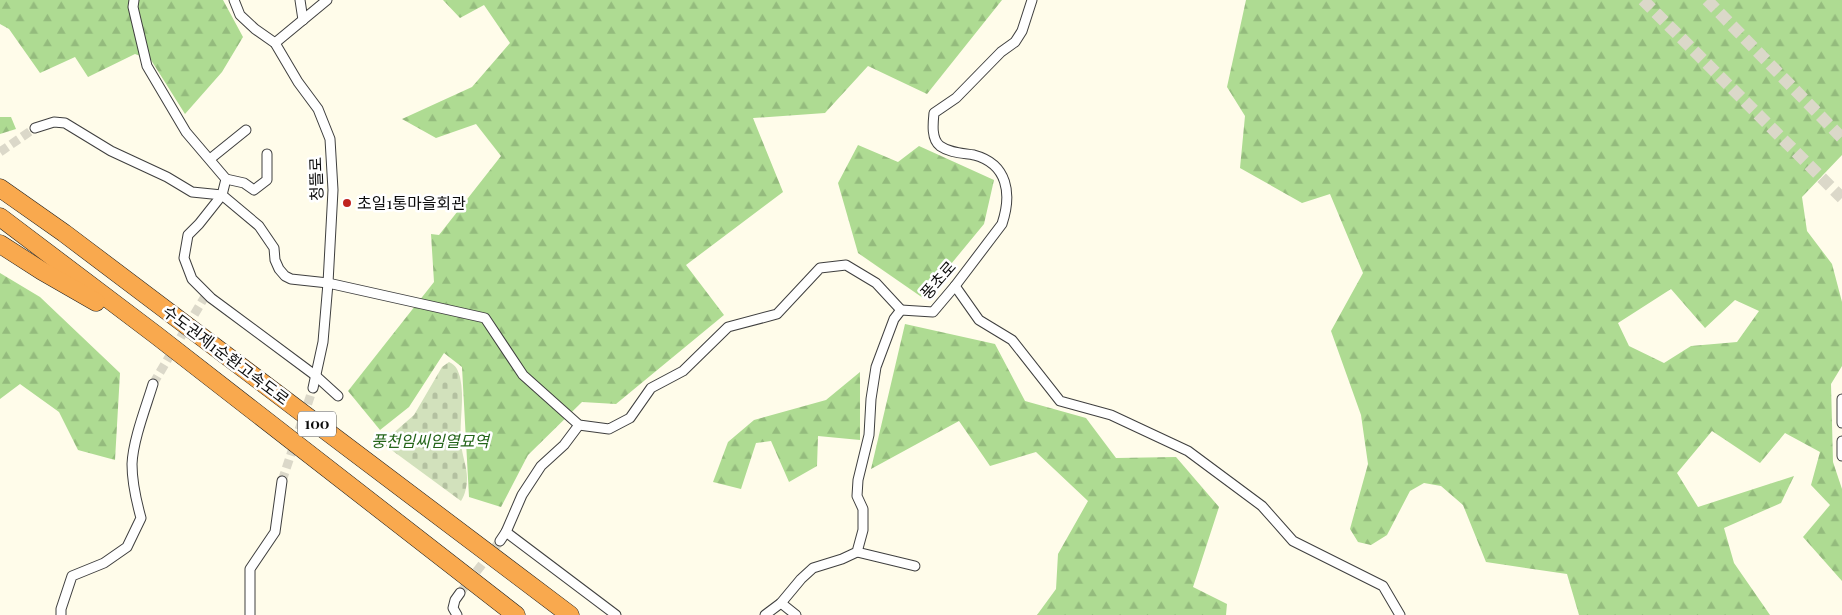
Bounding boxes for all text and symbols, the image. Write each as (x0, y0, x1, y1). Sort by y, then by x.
street label: 청뜰로 (304, 156, 327, 201)
place label: 초일1통마을회관 (357, 192, 466, 213)
marker: 초일1통마을회관 (341, 197, 353, 209)
street label: 풍초로 (915, 256, 960, 303)
street label: 수도권제1순환고속도로 (159, 300, 294, 409)
road number: 100 (298, 412, 336, 436)
park label: 풍천임씨임열묘역 (371, 430, 491, 451)

